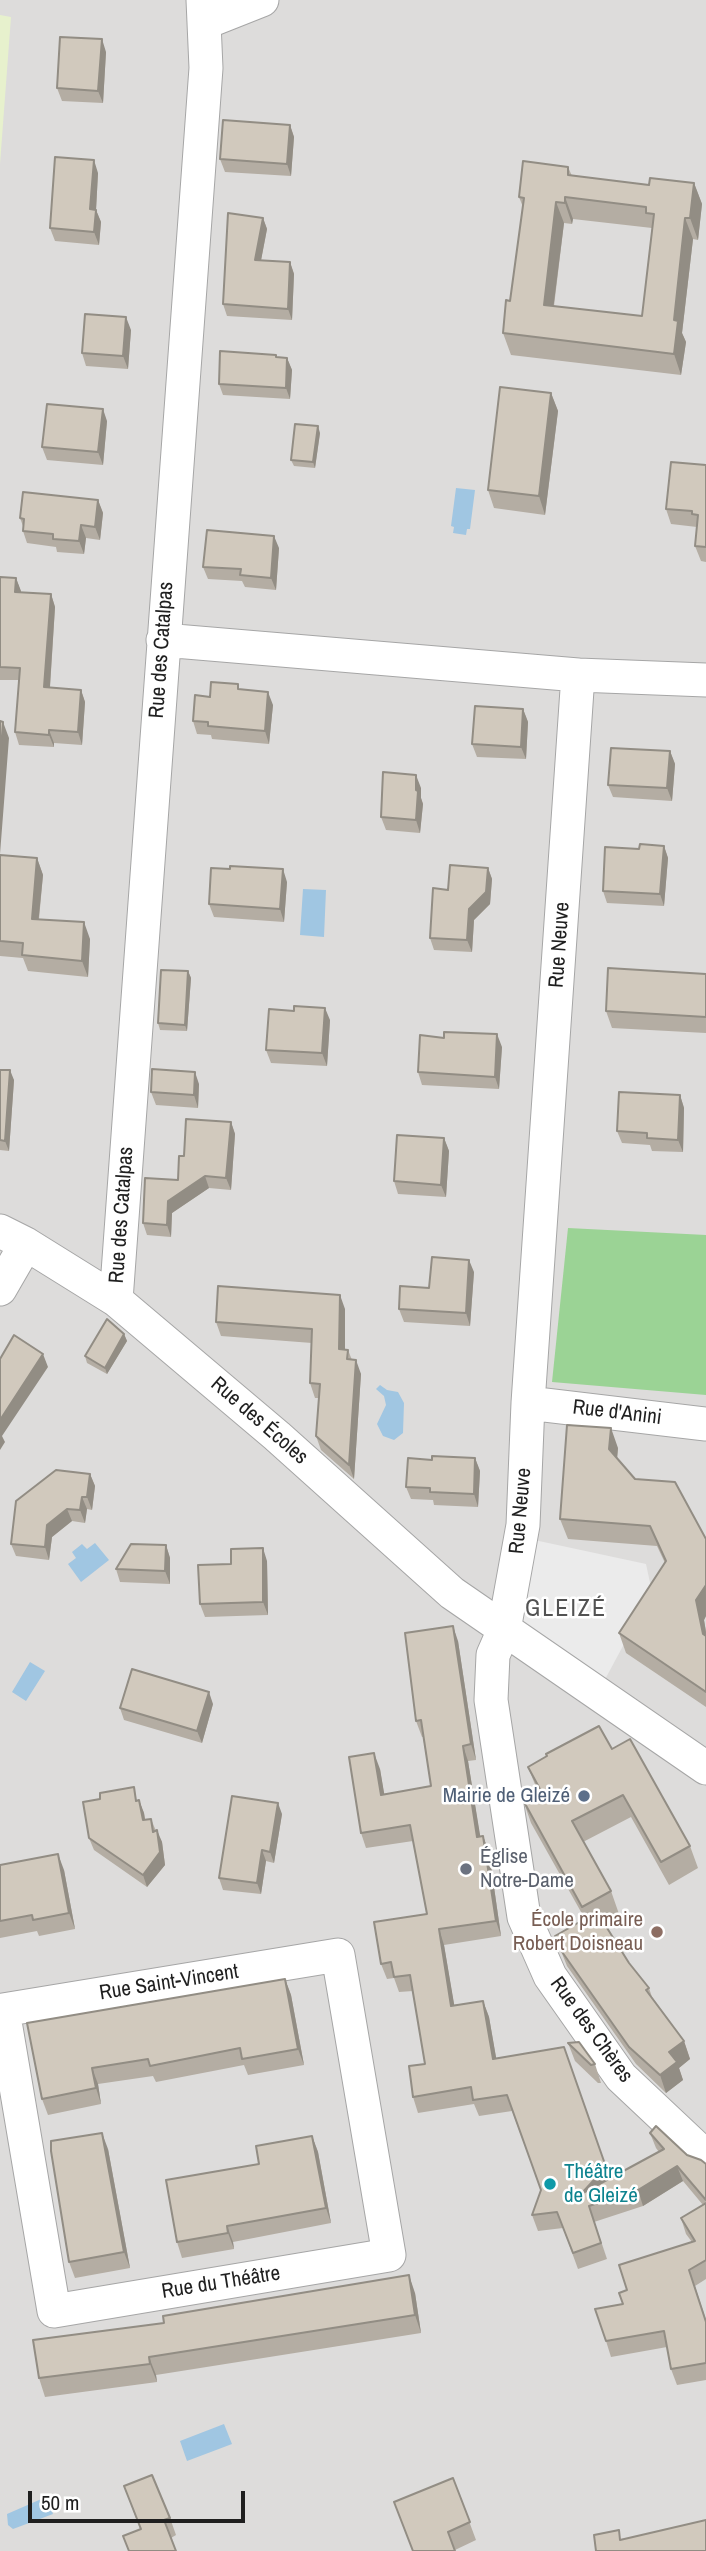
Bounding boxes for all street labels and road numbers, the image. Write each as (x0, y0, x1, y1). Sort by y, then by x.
street label: Rue des Catalpas (145, 581, 179, 719)
street label: Rue Neuve (544, 901, 576, 989)
street label: Rue des Catalpas (105, 1146, 139, 1284)
street label: Rue des Écoles (205, 1372, 313, 1470)
street label: Rue d'Anini (571, 1395, 663, 1431)
street label: Rue Neuve (505, 1467, 537, 1555)
street label: Rue Saint-Vincent (98, 1960, 240, 2006)
street label: Rue des Chères (544, 1972, 638, 2088)
street label: Rue du Théâtre (160, 2261, 282, 2305)

